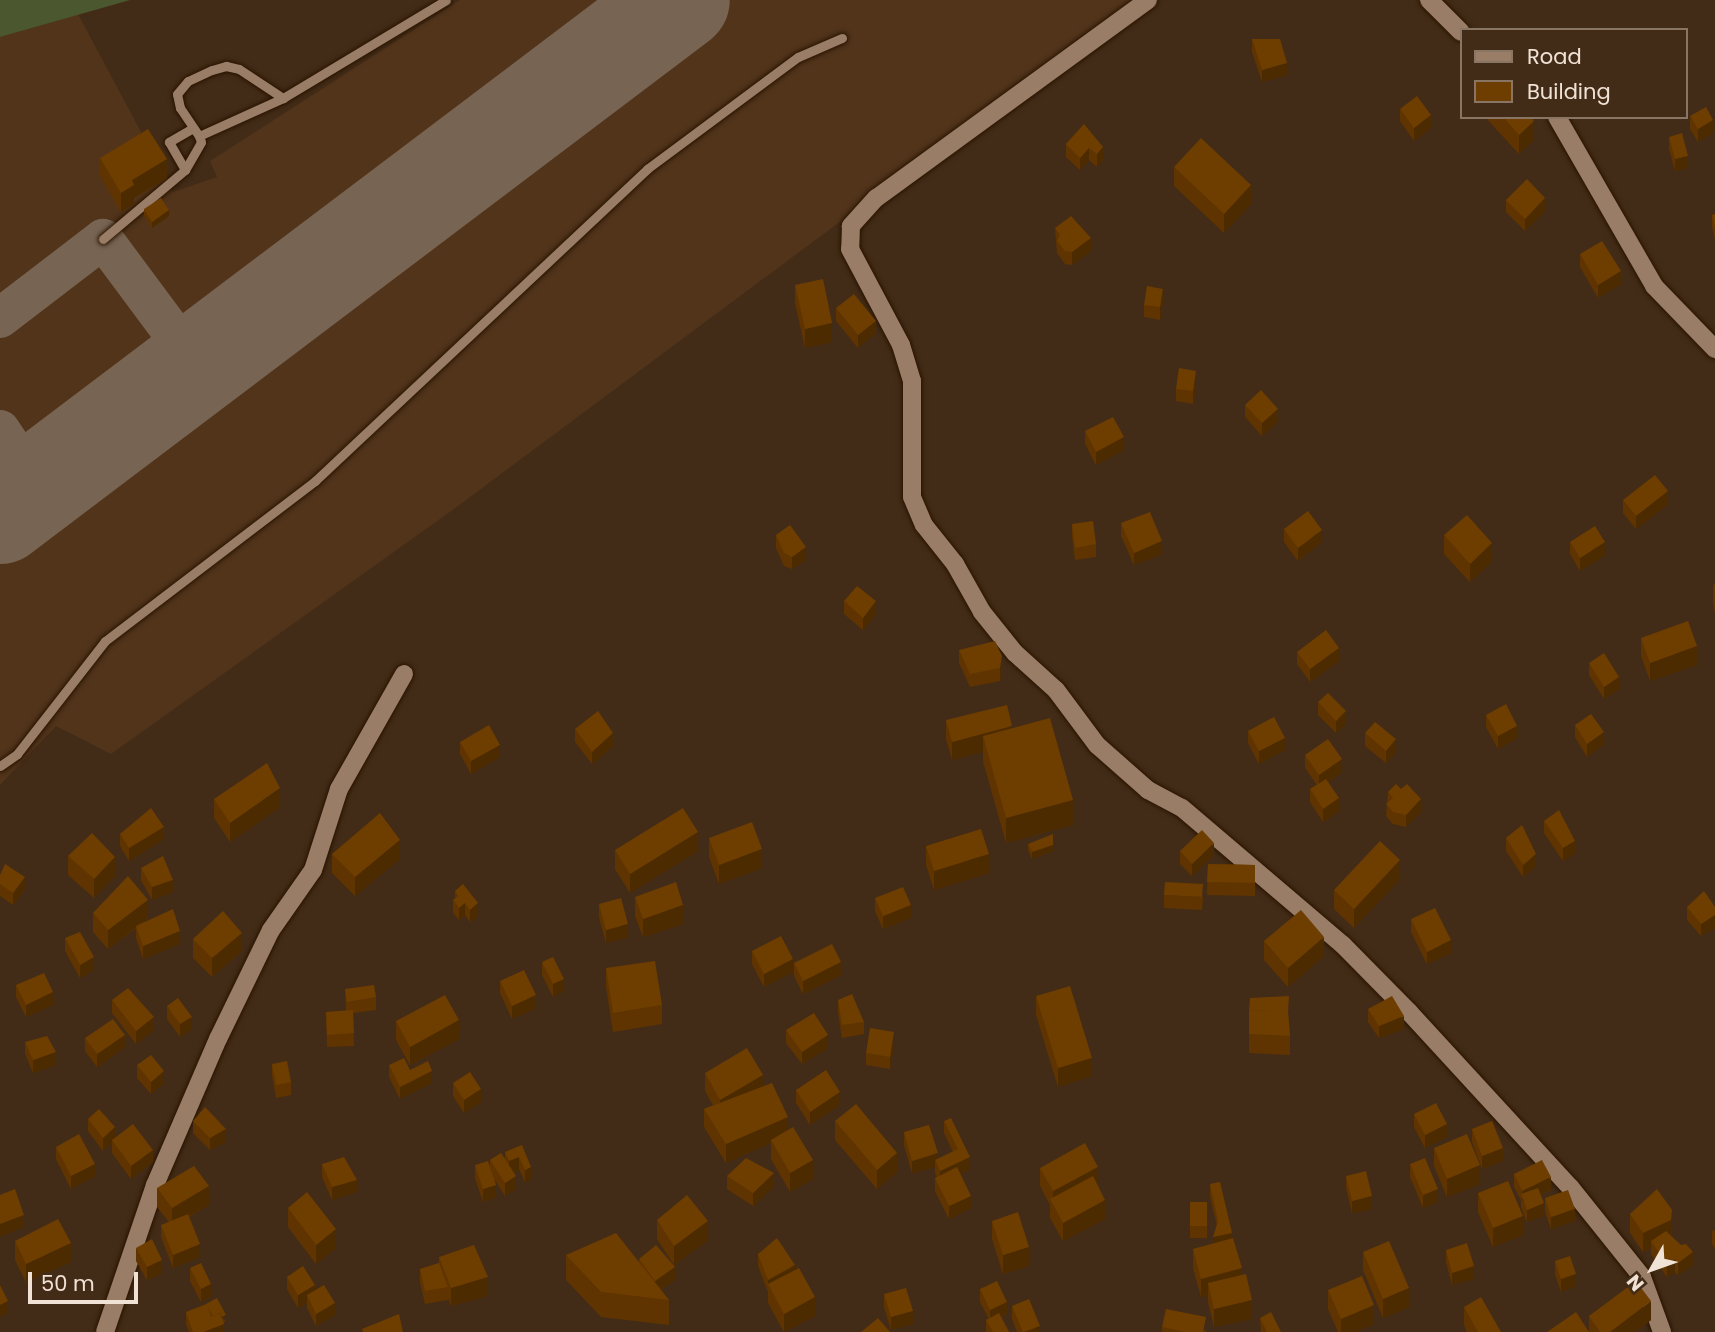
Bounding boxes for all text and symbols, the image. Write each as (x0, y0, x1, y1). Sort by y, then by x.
legend (1460, 28, 1687, 119)
text: Road (1527, 42, 1582, 71)
text: Building (1527, 77, 1611, 106)
north arrow (1617, 1234, 1687, 1304)
scale bar (32, 1258, 142, 1302)
text: 50 m (41, 1269, 95, 1298)
text: N (1621, 1269, 1650, 1297)

